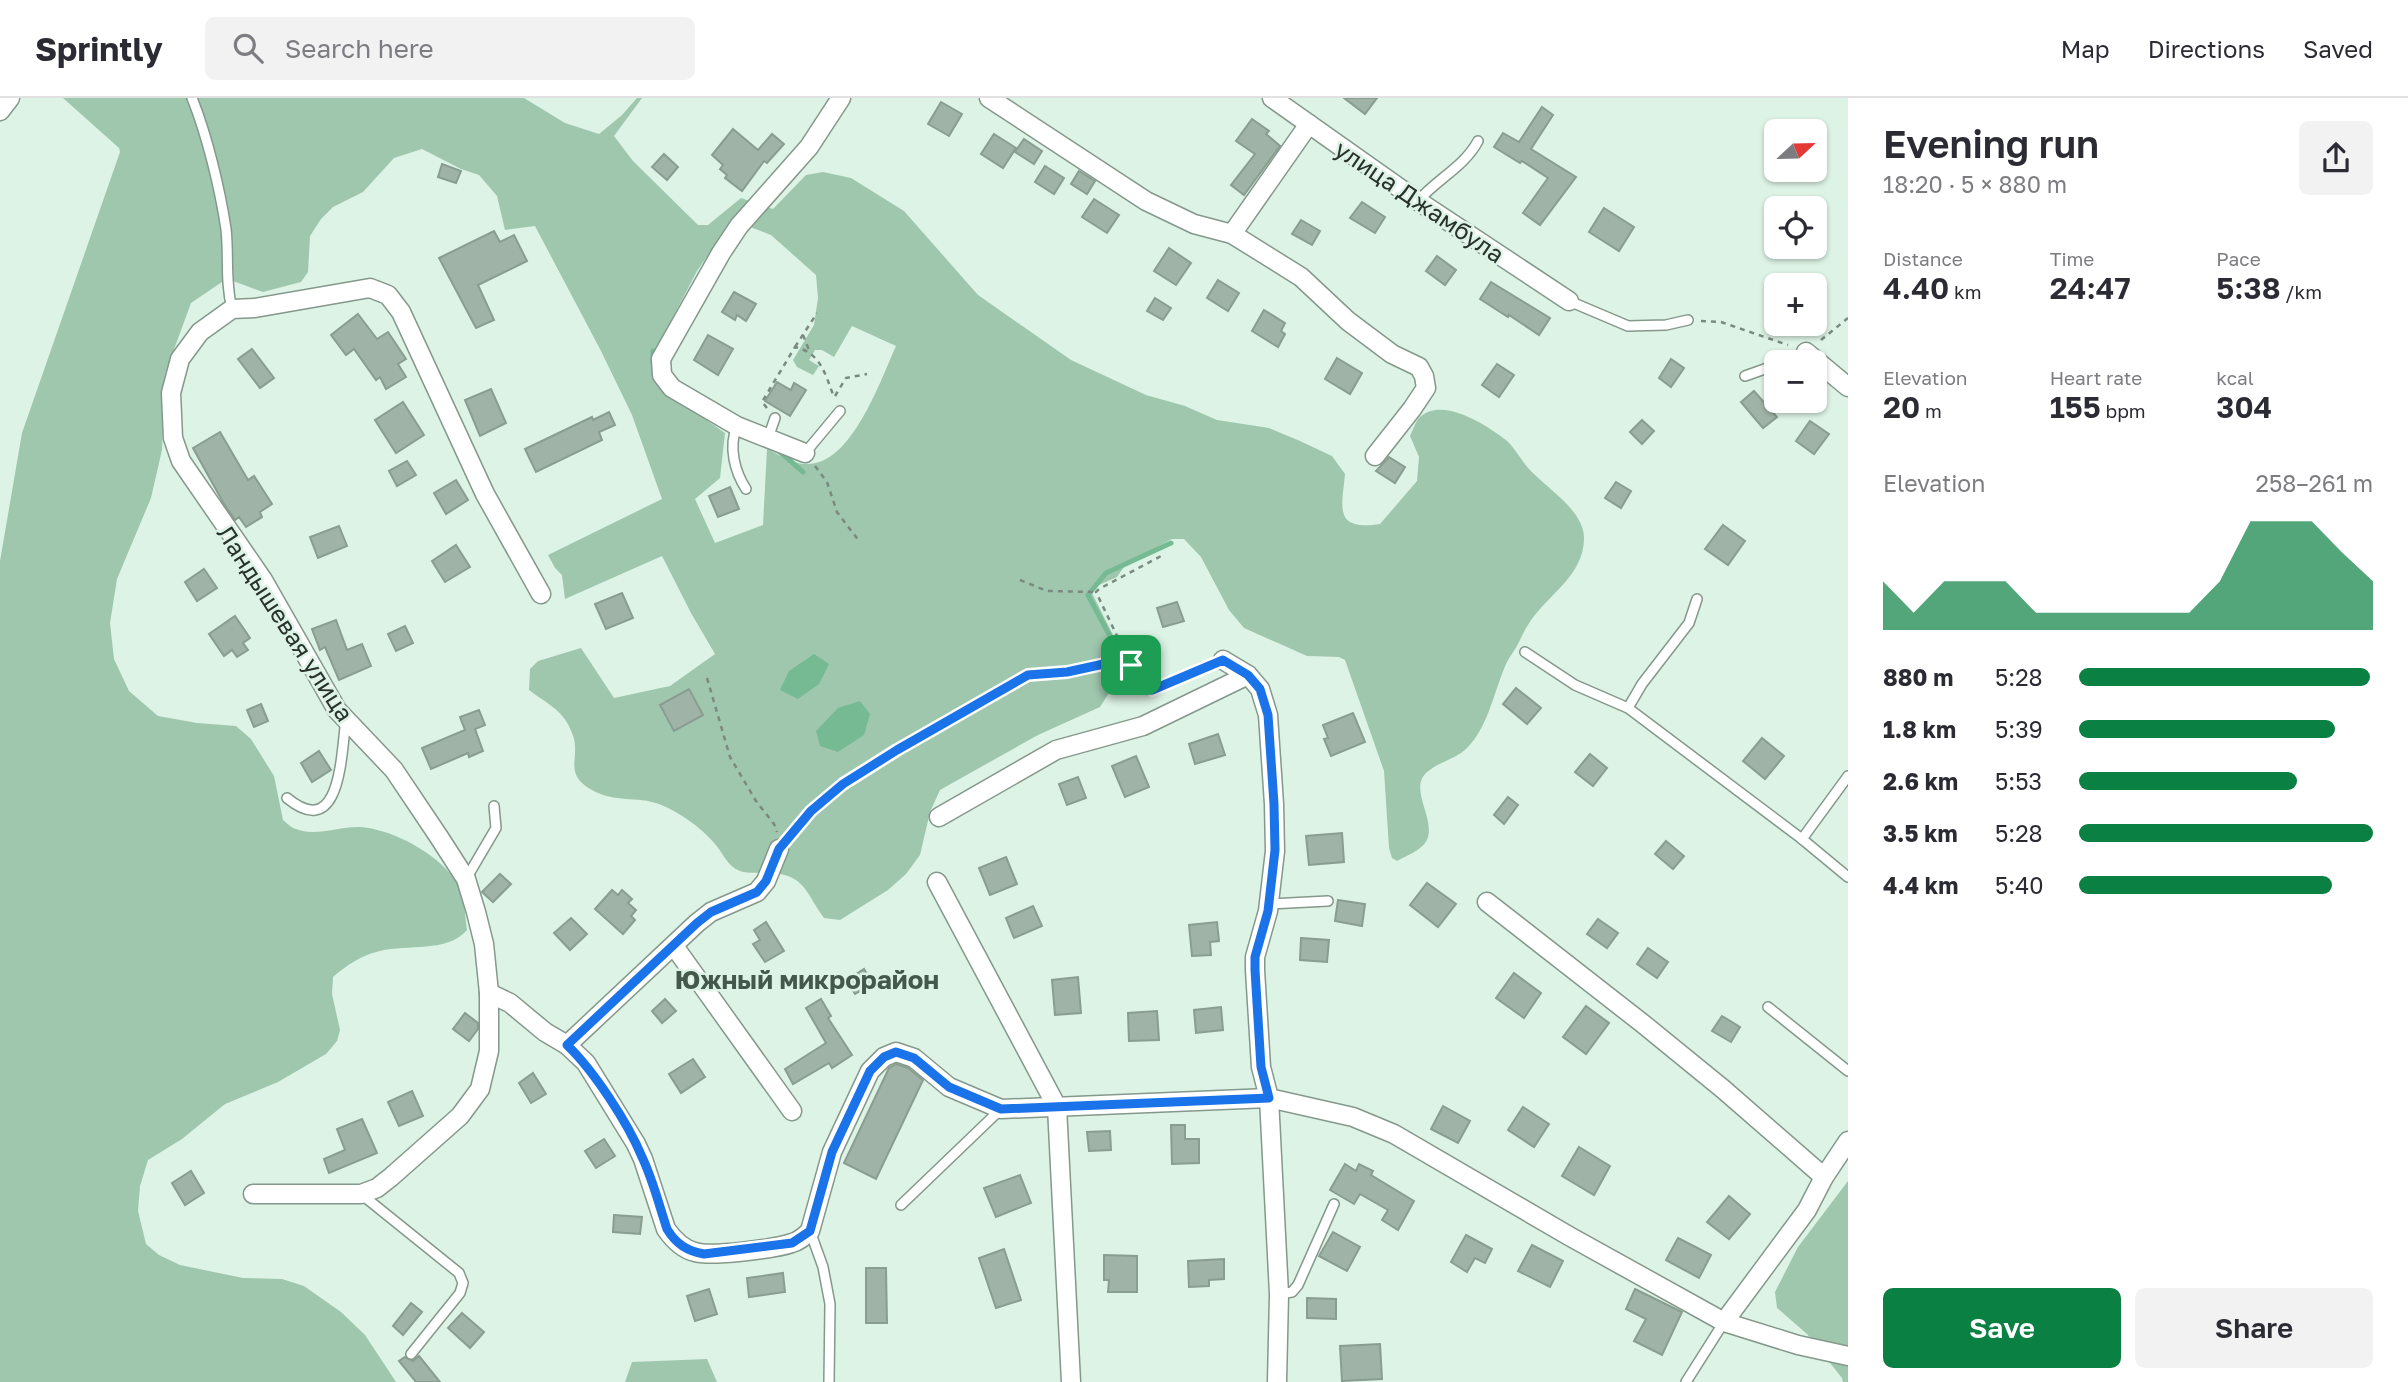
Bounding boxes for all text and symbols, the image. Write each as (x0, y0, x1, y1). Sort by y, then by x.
search box (205, 17, 695, 80)
text: Sprintly (35, 29, 163, 68)
icon: search (229, 29, 267, 67)
text: Search here (285, 33, 434, 64)
text: Map (2061, 34, 2110, 63)
text: Directions (2148, 34, 2265, 63)
text: Saved (2303, 34, 2373, 63)
north arrow (1764, 119, 1827, 182)
map controls (1764, 119, 1827, 413)
text: Evening run (1883, 121, 2099, 166)
button: share (2299, 121, 2373, 195)
street label: улица Джамбула (1330, 134, 1510, 268)
text: 18:20 · 5 × 880 m (1883, 170, 2067, 198)
button: locate (1764, 196, 1827, 259)
text: Distance (1883, 247, 1963, 270)
text: Time (2050, 247, 2094, 270)
text: Pace (2216, 247, 2261, 270)
text: 4.40 (1883, 270, 1949, 306)
text: 24:47 (2050, 270, 2131, 306)
text: 5:38 (2216, 270, 2281, 306)
button: + (1764, 273, 1827, 336)
text: km (1949, 280, 1981, 303)
text: /km (2281, 280, 2322, 303)
button: − (1764, 350, 1827, 413)
text: Elevation (1883, 366, 1968, 389)
text: Heart rate (2050, 366, 2142, 389)
text: kcal (2216, 366, 2254, 389)
text: 20 (1883, 389, 1920, 425)
text: 155 (2050, 389, 2101, 425)
text: 304 (2216, 389, 2272, 425)
text: m (1920, 399, 1942, 422)
text: bpm (2101, 399, 2146, 422)
text: Elevation (1883, 469, 1985, 497)
text: 258–261 m (2256, 469, 2373, 497)
street label: Ландышевая улица (212, 520, 360, 726)
pin (1101, 635, 1161, 695)
icon: arrive (1112, 646, 1150, 684)
text: 880 m (1883, 663, 1953, 691)
text: 5:28 (1995, 663, 2043, 691)
text: 1.8 km (1883, 715, 1956, 743)
text: 5:39 (1995, 715, 2043, 743)
text: 2.6 km (1883, 767, 1958, 795)
text: 5:53 (1995, 767, 2042, 795)
text: 3.5 km (1883, 819, 1958, 847)
text: 5:28 (1995, 819, 2043, 847)
text: 4.4 km (1883, 871, 1958, 899)
text: 5:40 (1995, 871, 2044, 899)
district label: Южный микрорайон (675, 964, 939, 995)
button: Save (1883, 1288, 2121, 1368)
button: Share (2135, 1288, 2373, 1368)

